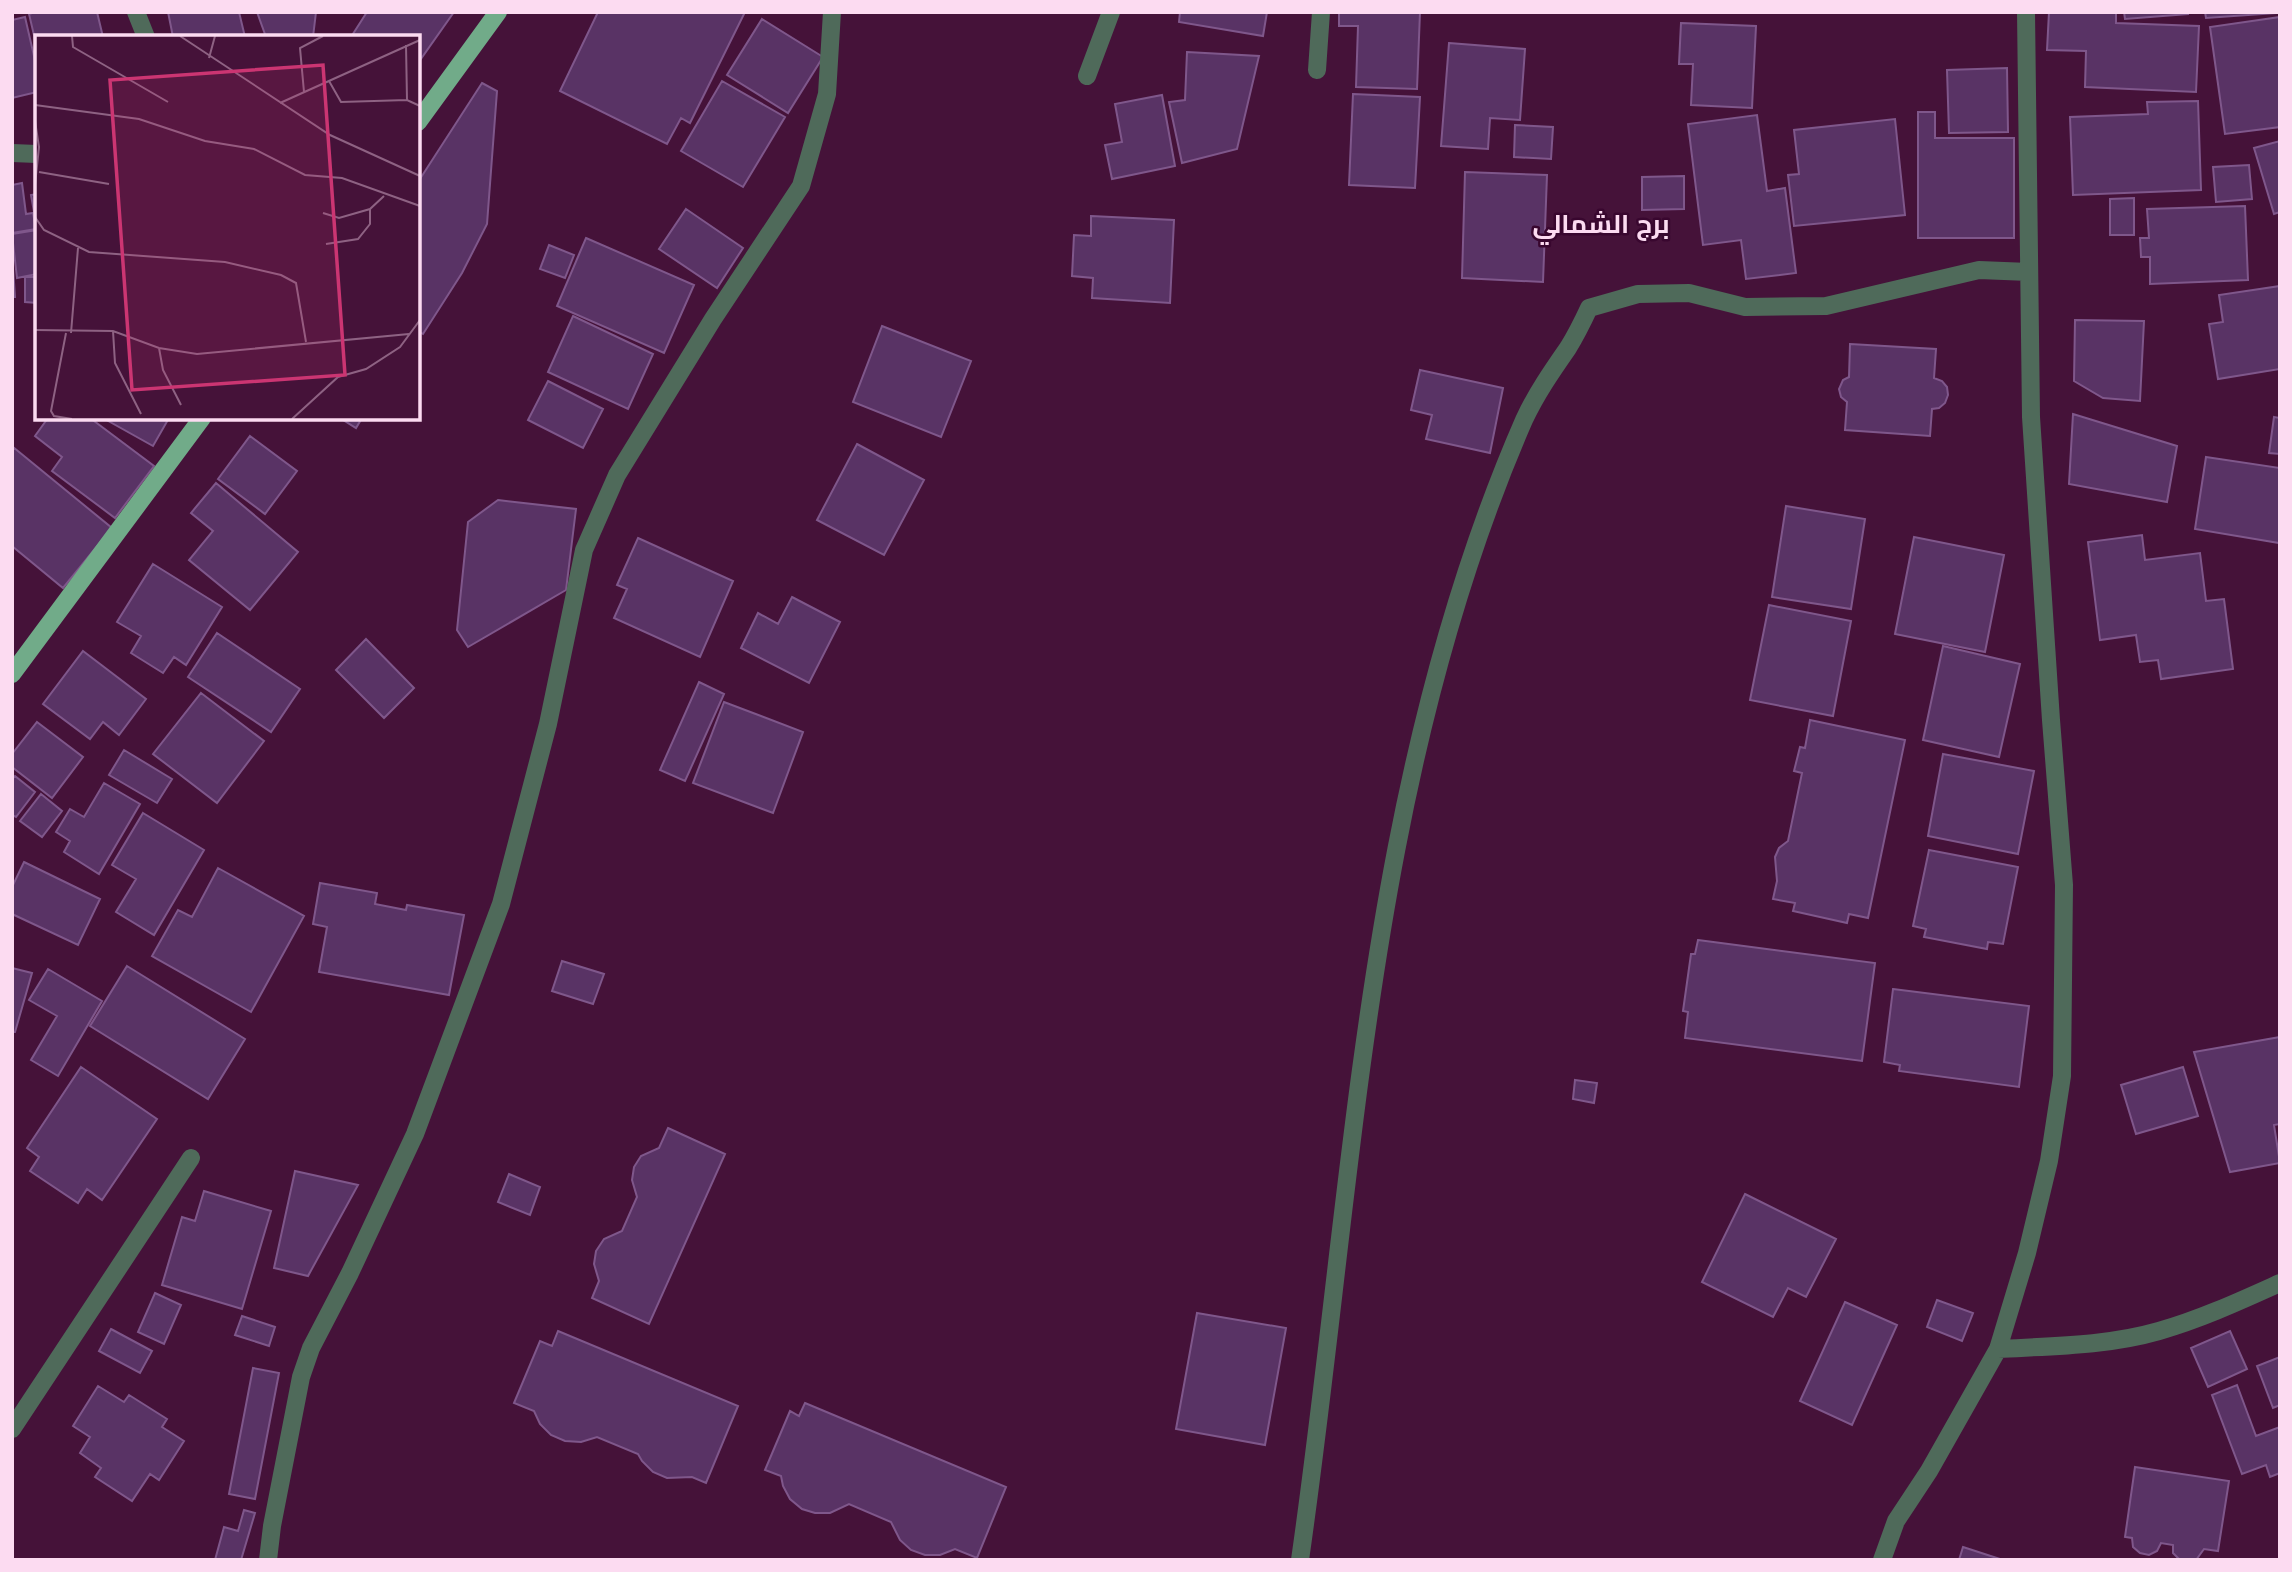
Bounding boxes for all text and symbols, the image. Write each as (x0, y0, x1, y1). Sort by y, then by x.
inset map (35, 35, 420, 420)
district label: برج الشمالي (1532, 206, 1670, 245)

